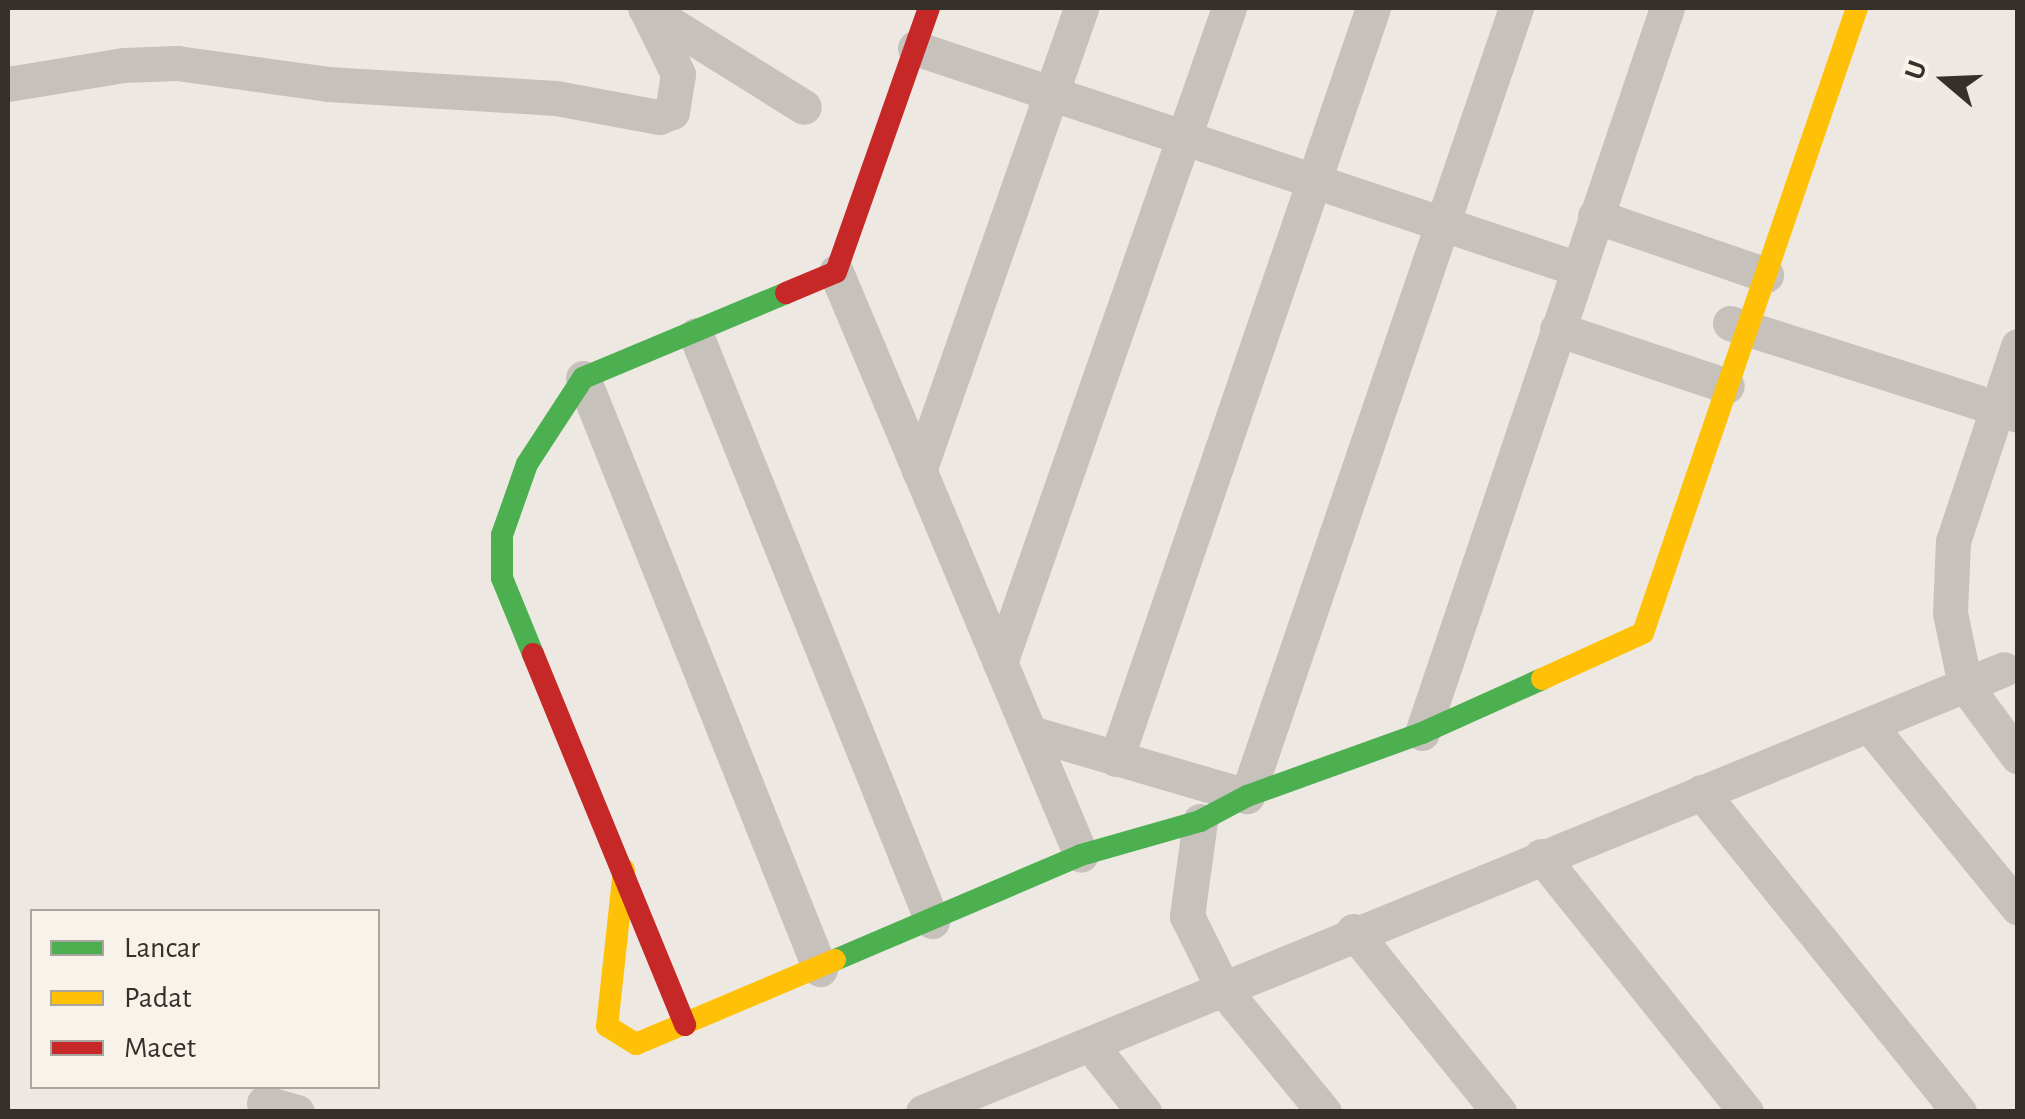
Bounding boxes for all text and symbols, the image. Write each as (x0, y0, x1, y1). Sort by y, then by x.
north arrow (1895, 30, 1995, 130)
text: U (1900, 57, 1933, 83)
legend (30, 909, 380, 1089)
text: Lancar (124, 933, 200, 963)
text: Padat (124, 983, 192, 1013)
text: Macet (124, 1033, 196, 1063)

